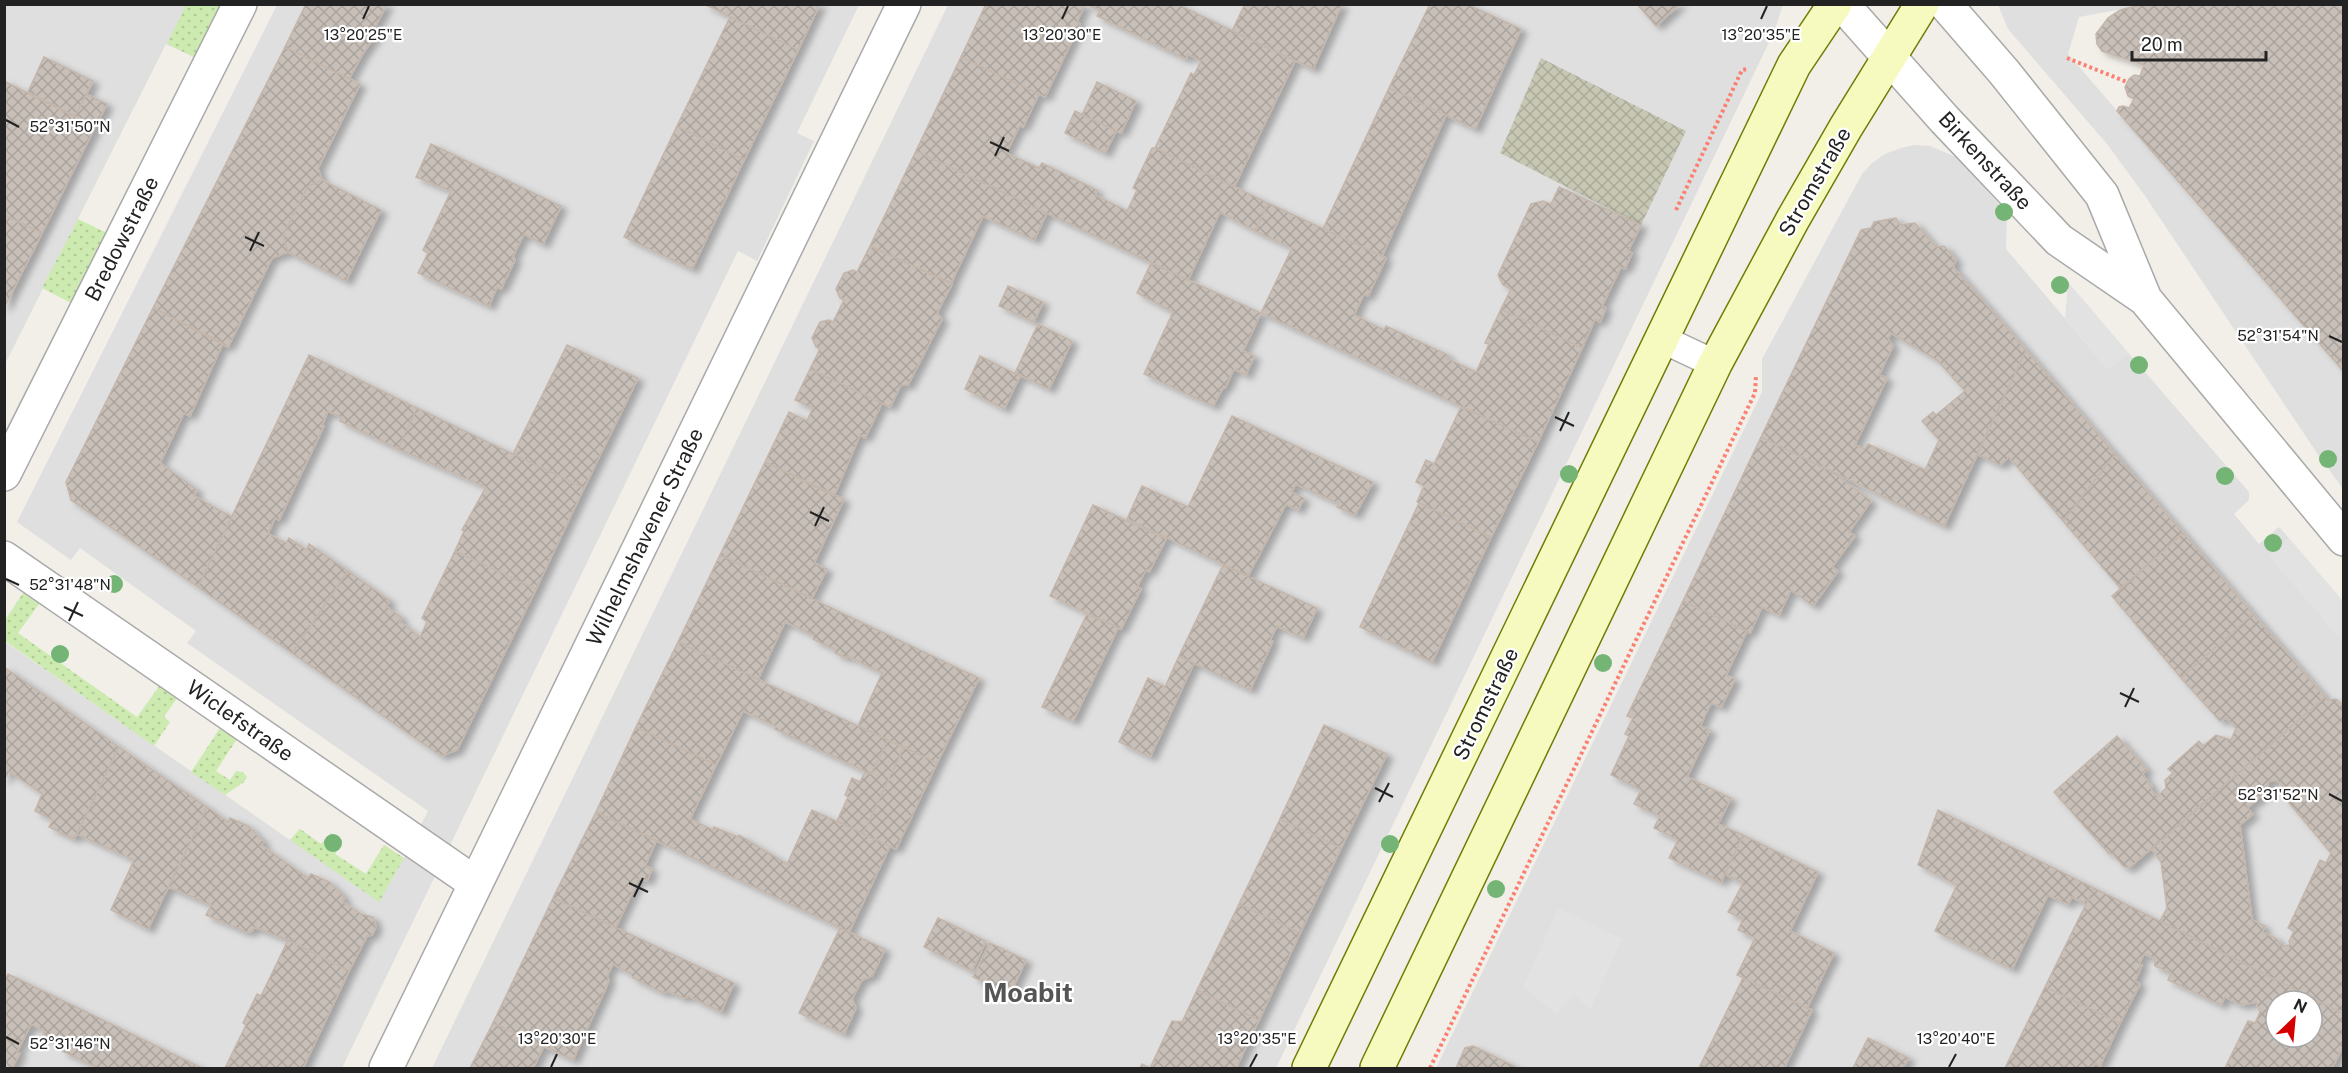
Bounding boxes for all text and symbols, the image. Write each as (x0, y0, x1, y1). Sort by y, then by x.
scale bar (2132, 24, 2266, 62)
text: 13°20'25"E (324, 26, 402, 43)
text: 13°20'30"E (1023, 26, 1101, 43)
text: 13°20'35"E (1721, 26, 1801, 43)
text: 20 m (2141, 34, 2183, 55)
street label: Birkenstraße (1934, 106, 2037, 215)
text: 52°31'50"N (29, 118, 111, 135)
street label: Stromstraße (1773, 123, 1856, 241)
street label: Bredowstraße (79, 172, 164, 305)
text: 52°31'54"N (2237, 327, 2319, 344)
street label: Wilhelmshavener Straße (581, 424, 708, 650)
text: 52°31'48"N (29, 576, 111, 593)
street label: Stromstraße (1448, 643, 1524, 764)
street label: Wiclefstraße (182, 675, 298, 766)
text: 52°31'52"N (2237, 786, 2319, 803)
district label: Moabit (983, 976, 1073, 1008)
north arrow (2264, 989, 2324, 1049)
text: N (2291, 995, 2310, 1017)
text: 13°20'30"E (518, 1030, 596, 1047)
text: 13°20'35"E (1217, 1030, 1297, 1047)
text: 13°20'40"E (1917, 1030, 1995, 1047)
text: 52°31'46"N (29, 1035, 111, 1052)

